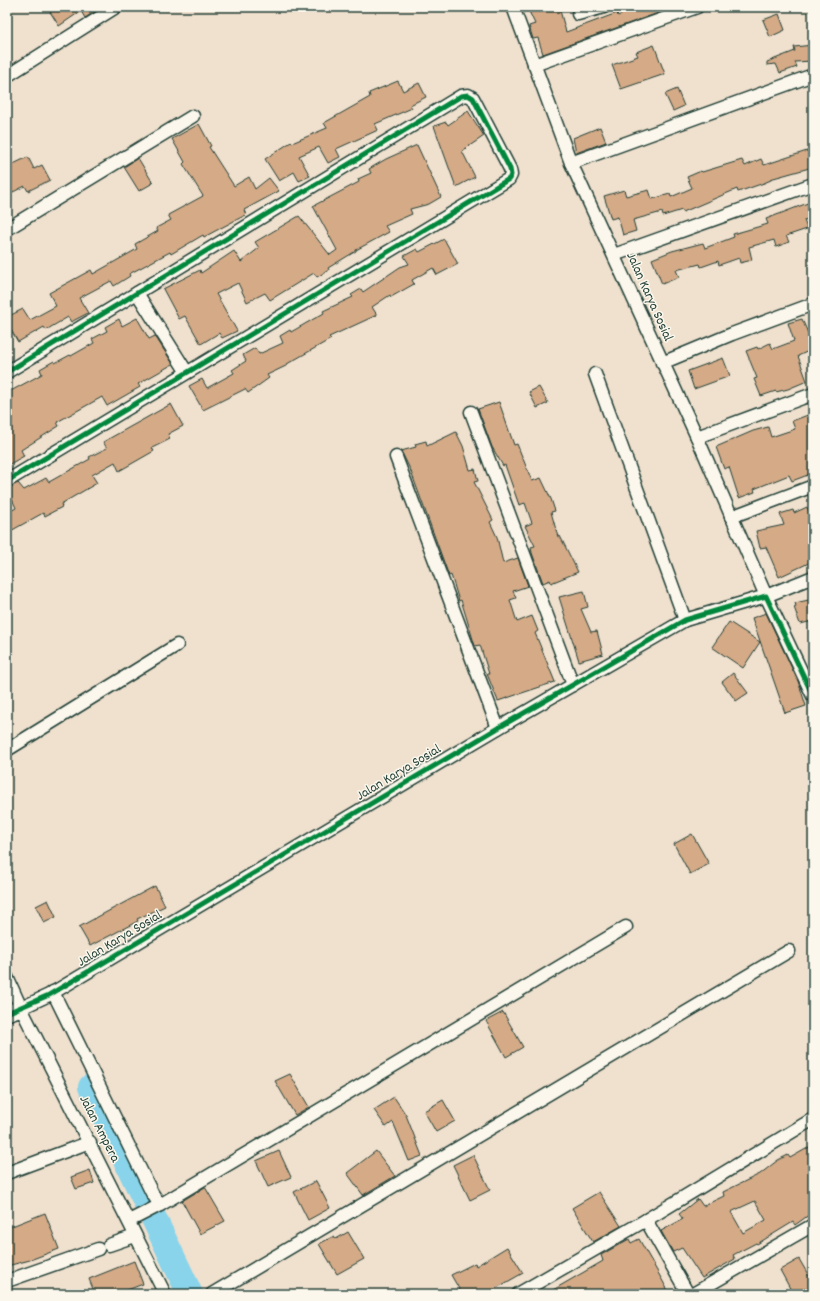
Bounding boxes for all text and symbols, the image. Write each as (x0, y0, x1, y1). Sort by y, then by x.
street label: Jalan Karya Sosial (620, 249, 678, 345)
street label: Jalan Karya Sosial (353, 739, 446, 806)
street label: Jalan Karya Sosial (74, 905, 167, 972)
street label: Jalan Ampera (74, 1092, 125, 1166)

